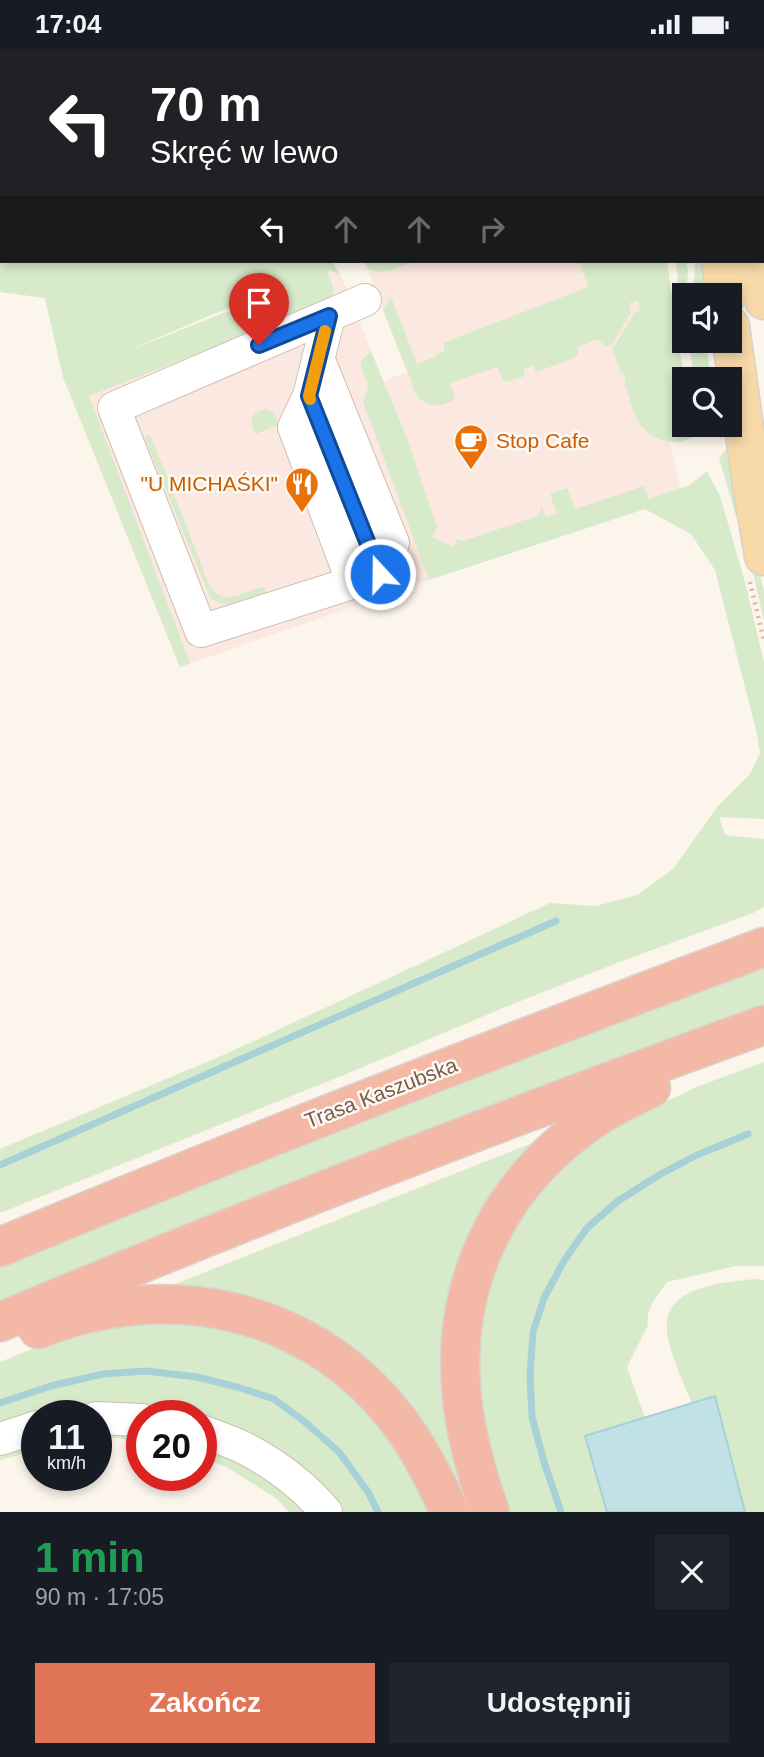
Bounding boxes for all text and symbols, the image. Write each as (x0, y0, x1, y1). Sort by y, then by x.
text: 17:04 (35, 9, 102, 39)
icon: left (35, 77, 126, 168)
text: 70 m (150, 77, 262, 131)
text: Skręć w lewo (150, 134, 339, 170)
icon: left (254, 210, 292, 248)
icon: ahead (327, 210, 365, 248)
icon: ahead (400, 210, 438, 248)
icon: right (473, 210, 511, 248)
pin (229, 273, 289, 345)
map controls (672, 283, 742, 437)
button: sound (672, 283, 742, 353)
icon: arrive (240, 284, 278, 322)
button: search (672, 367, 742, 437)
cafe icon: Stop Cafe (452, 422, 490, 471)
place label: Stop Cafe (496, 429, 589, 452)
restaurant icon: "U MICHAŚKI" (283, 465, 321, 514)
place label: "U MICHAŚKI" (141, 472, 278, 495)
position arrow (343, 537, 417, 611)
street label: Trasa Kaszubska (301, 1053, 461, 1132)
speed limit sign: 20 (126, 1400, 217, 1491)
text: 11 (48, 1417, 85, 1456)
text: km/h (47, 1453, 86, 1473)
text: 1 min (35, 1534, 145, 1581)
button: close (655, 1535, 729, 1609)
text: 90 m · 17:05 (35, 1584, 164, 1610)
button: Zakończ (35, 1663, 375, 1743)
button: Udostępnij (389, 1663, 729, 1743)

